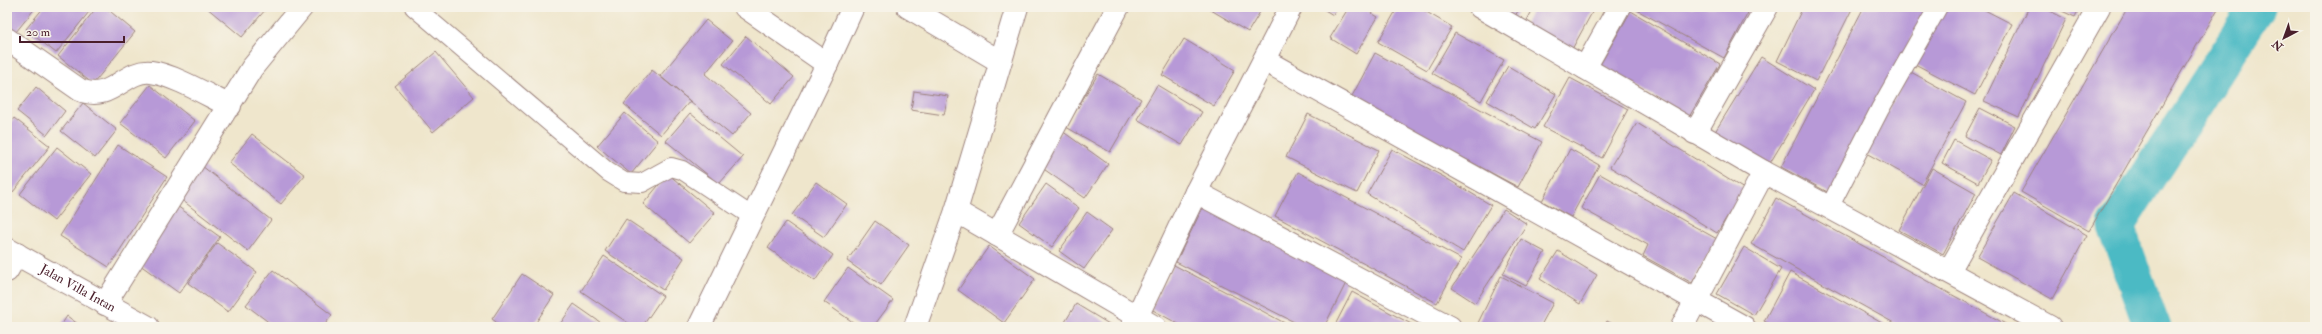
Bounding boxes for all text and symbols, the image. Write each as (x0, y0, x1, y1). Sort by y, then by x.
scale bar (20, 18, 124, 44)
north arrow (2264, 18, 2304, 58)
text: 20 m (26, 25, 51, 40)
text: N (2269, 36, 2287, 54)
street label: Jalan Villa Intan (36, 260, 119, 316)

